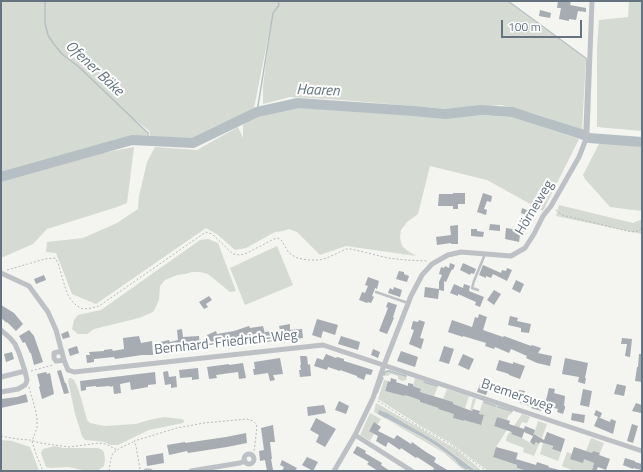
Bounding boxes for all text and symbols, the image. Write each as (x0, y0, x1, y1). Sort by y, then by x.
scale bar (503, 12, 584, 38)
text: 100 m (508, 17, 541, 36)
water label: Ofener Bäke (61, 38, 127, 100)
water label: Haaren (296, 81, 340, 101)
street label: Hörneweg (512, 178, 558, 238)
street label: Bernhard-Friedrich-Weg (154, 327, 298, 359)
street label: Bremersweg (479, 376, 555, 416)

